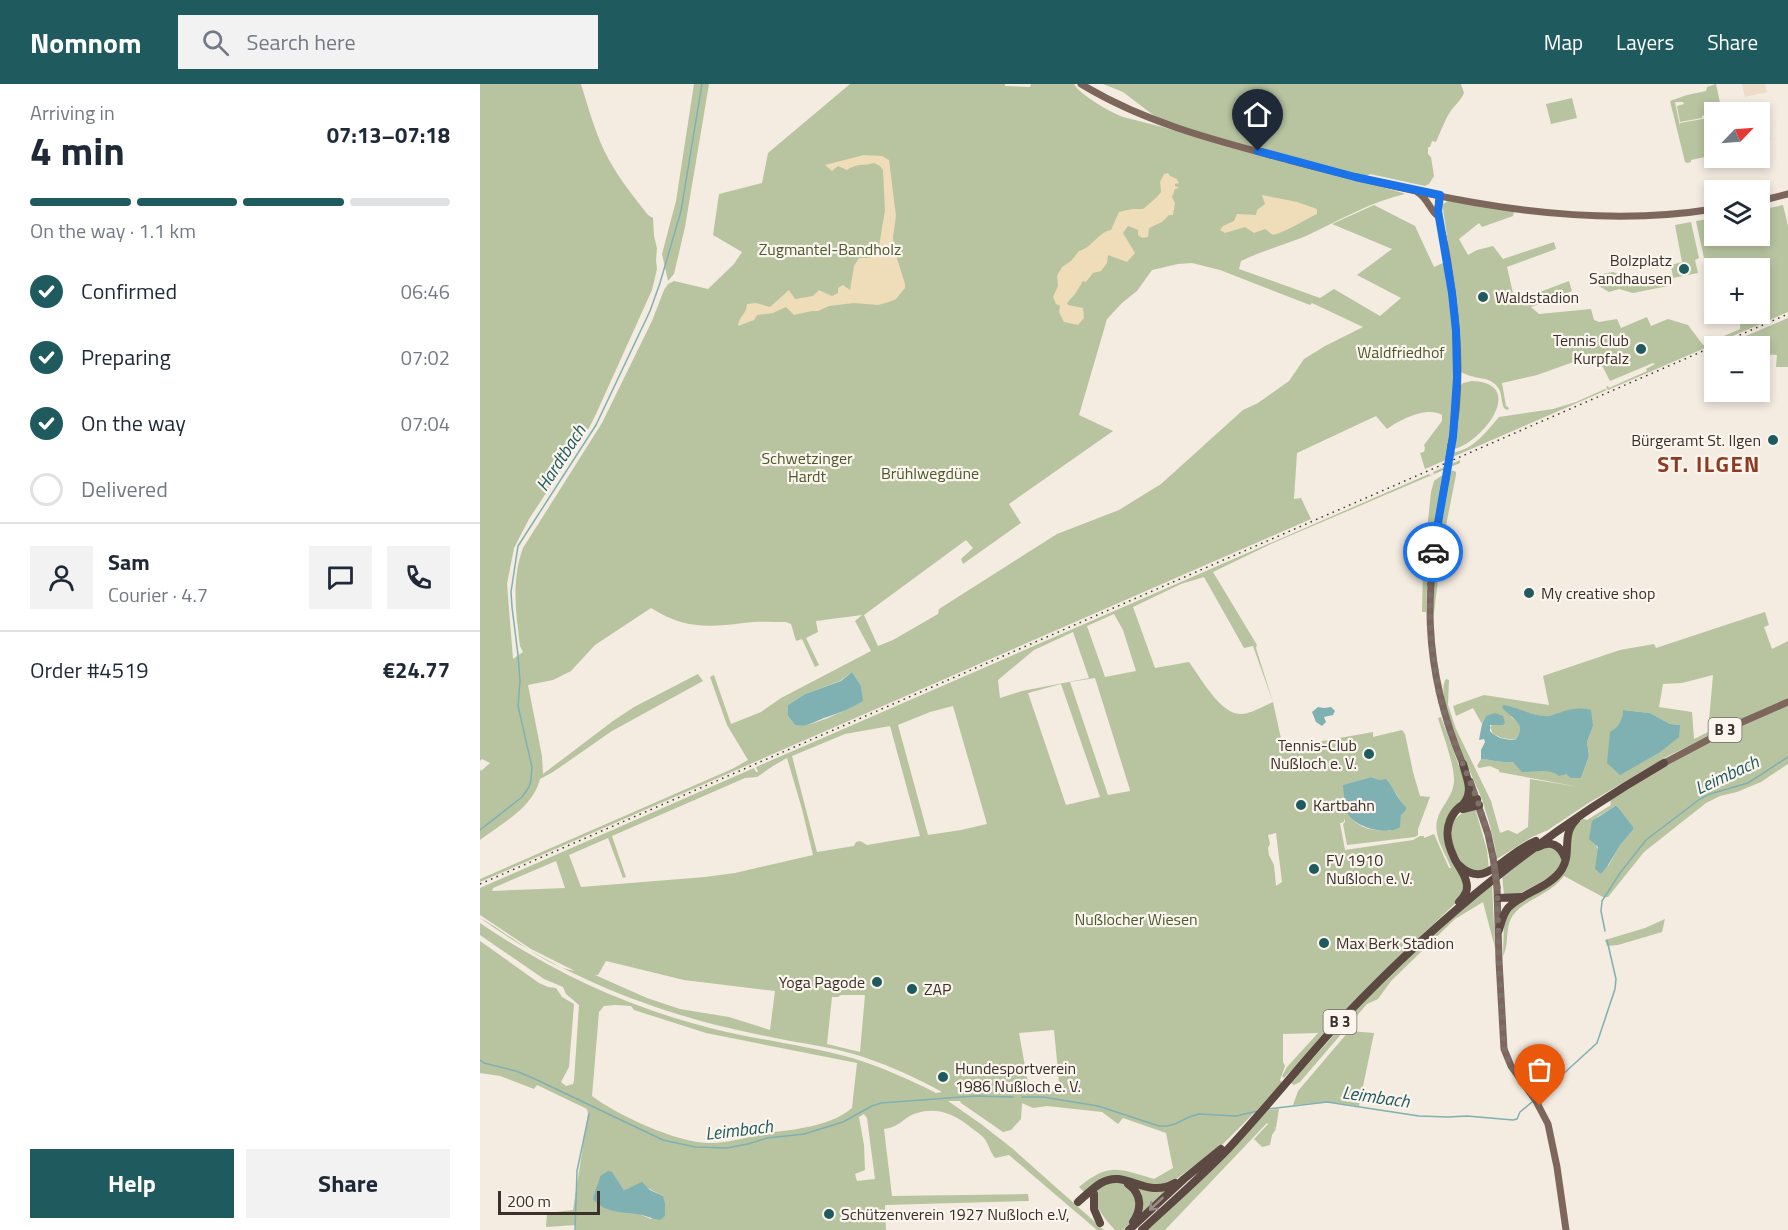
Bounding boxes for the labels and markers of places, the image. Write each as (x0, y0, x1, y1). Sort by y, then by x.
pin (1232, 89, 1283, 151)
place label: Bolzplatz Sandhausen (1589, 248, 1672, 290)
marker: Bolzplatz Sandhausen (1677, 262, 1691, 276)
place label: Waldstadion (1495, 285, 1579, 309)
marker: Waldstadion (1476, 290, 1490, 304)
place label: Tennis Club Kurpfalz (1553, 328, 1629, 370)
marker: Tennis Club Kurpfalz (1634, 342, 1648, 356)
place label: Bürgeramt St. Ilgen (1631, 428, 1761, 452)
marker: Bürgeramt St. Ilgen (1766, 433, 1780, 447)
place label: My creative shop (1541, 581, 1655, 605)
marker: My creative shop (1522, 586, 1536, 600)
place label: Tennis-Club Nußloch e. V. (1270, 733, 1357, 775)
marker: Tennis-Club Nußloch e. V. (1362, 747, 1376, 761)
place label: Kartbahn (1313, 793, 1375, 817)
marker: Kartbahn (1294, 798, 1308, 812)
place label: FV 1910 Nußloch e. V. (1326, 848, 1413, 890)
marker: FV 1910 Nußloch e. V. (1307, 862, 1321, 876)
place label: Max Berk Stadion (1336, 931, 1454, 955)
marker: Max Berk Stadion (1317, 936, 1331, 950)
place label: Yoga Pagode (779, 970, 865, 994)
marker: Yoga Pagode (870, 975, 884, 989)
place label: ZAP (924, 977, 952, 1001)
marker: ZAP (905, 982, 919, 996)
pin (1514, 1044, 1565, 1106)
place label: Hundesportverein 1986 Nußloch e. V. (955, 1056, 1081, 1098)
marker: Hundesportverein 1986 Nußloch e. V. (936, 1070, 950, 1084)
place label: Schützenverein 1927 Nußloch e.V, (841, 1202, 1070, 1226)
marker: Schützenverein 1927 Nußloch e.V, (822, 1207, 836, 1221)

